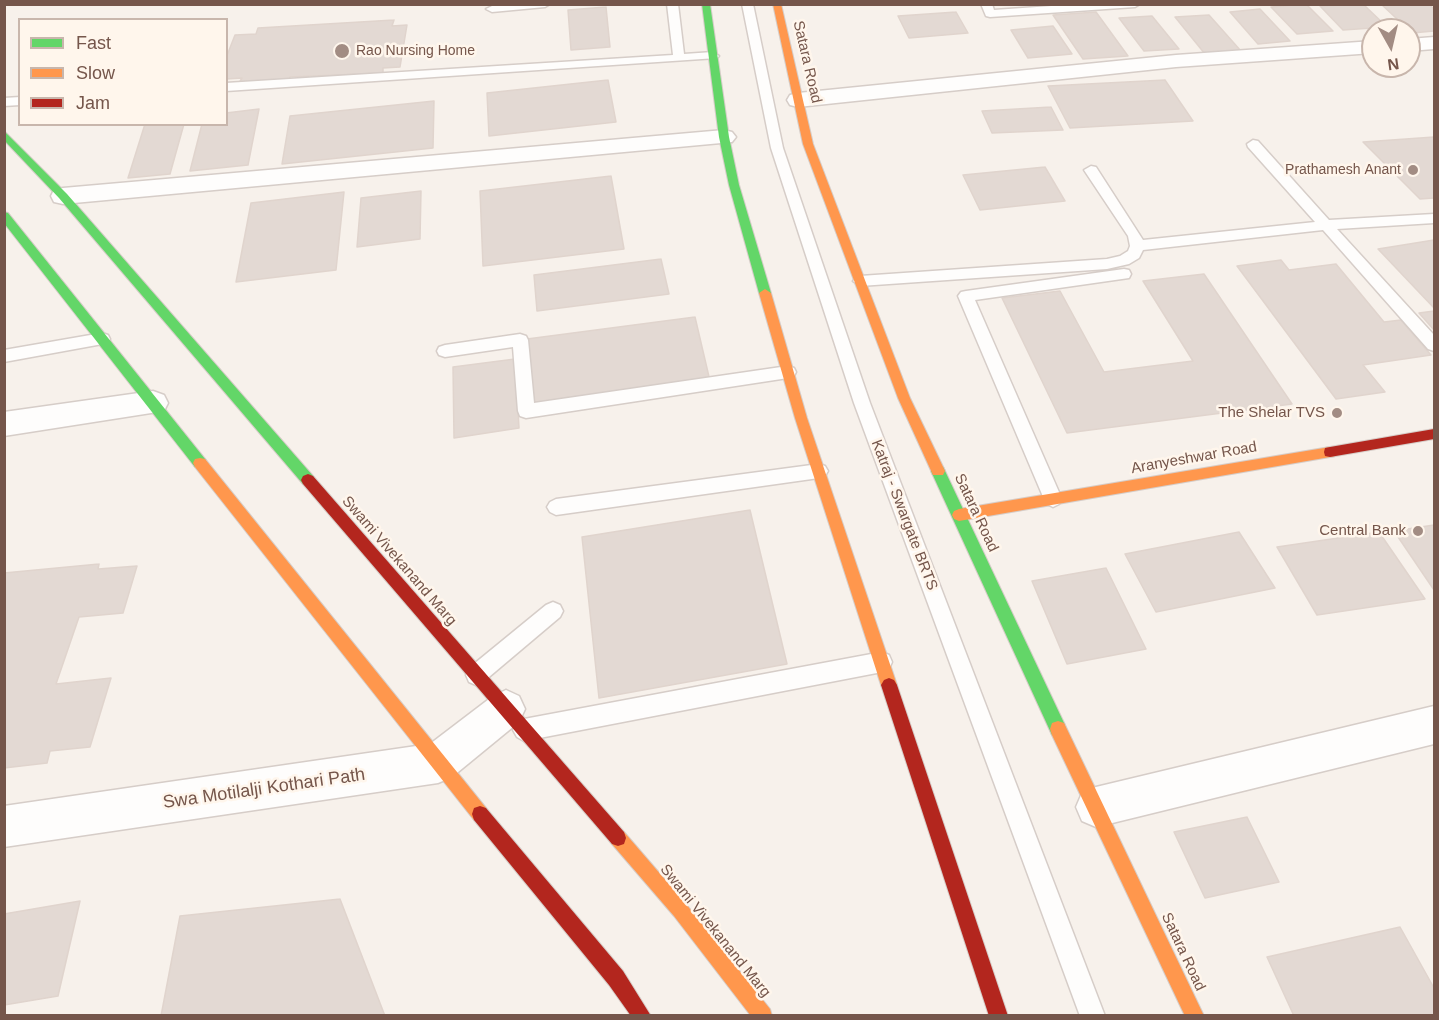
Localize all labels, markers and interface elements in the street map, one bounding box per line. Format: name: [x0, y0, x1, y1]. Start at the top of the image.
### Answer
legend: [18, 18, 228, 126]
north arrow: [1361, 18, 1421, 78]
street label: Satara Road: [789, 19, 825, 105]
text: Fast: [76, 33, 111, 53]
marker: Rao Nursing Home: [333, 42, 351, 60]
place label: Rao Nursing Home: [356, 43, 475, 59]
text: N: [1386, 55, 1400, 74]
text: Slow: [76, 63, 115, 83]
text: Jam: [76, 93, 110, 113]
place label: Prathamesh Anant: [1285, 162, 1401, 178]
marker: Prathamesh Anant: [1406, 163, 1420, 177]
place label: The Shelar TVS: [1218, 404, 1325, 422]
marker: The Shelar TVS: [1330, 406, 1344, 420]
street label: Katraj - Swargate BRTS: [867, 437, 941, 593]
street label: Aranyeshwar Road: [1130, 438, 1258, 478]
street label: Satara Road: [950, 471, 1002, 555]
street label: Swami Vivekanand Marg: [338, 493, 460, 629]
place label: Central Bank: [1319, 522, 1406, 540]
marker: Central Bank: [1411, 524, 1425, 538]
street label: Swa Motilalji Kothari Path: [161, 764, 367, 814]
street label: Swami Vivekanand Marg: [656, 861, 774, 1001]
street label: Satara Road: [1157, 910, 1209, 994]

